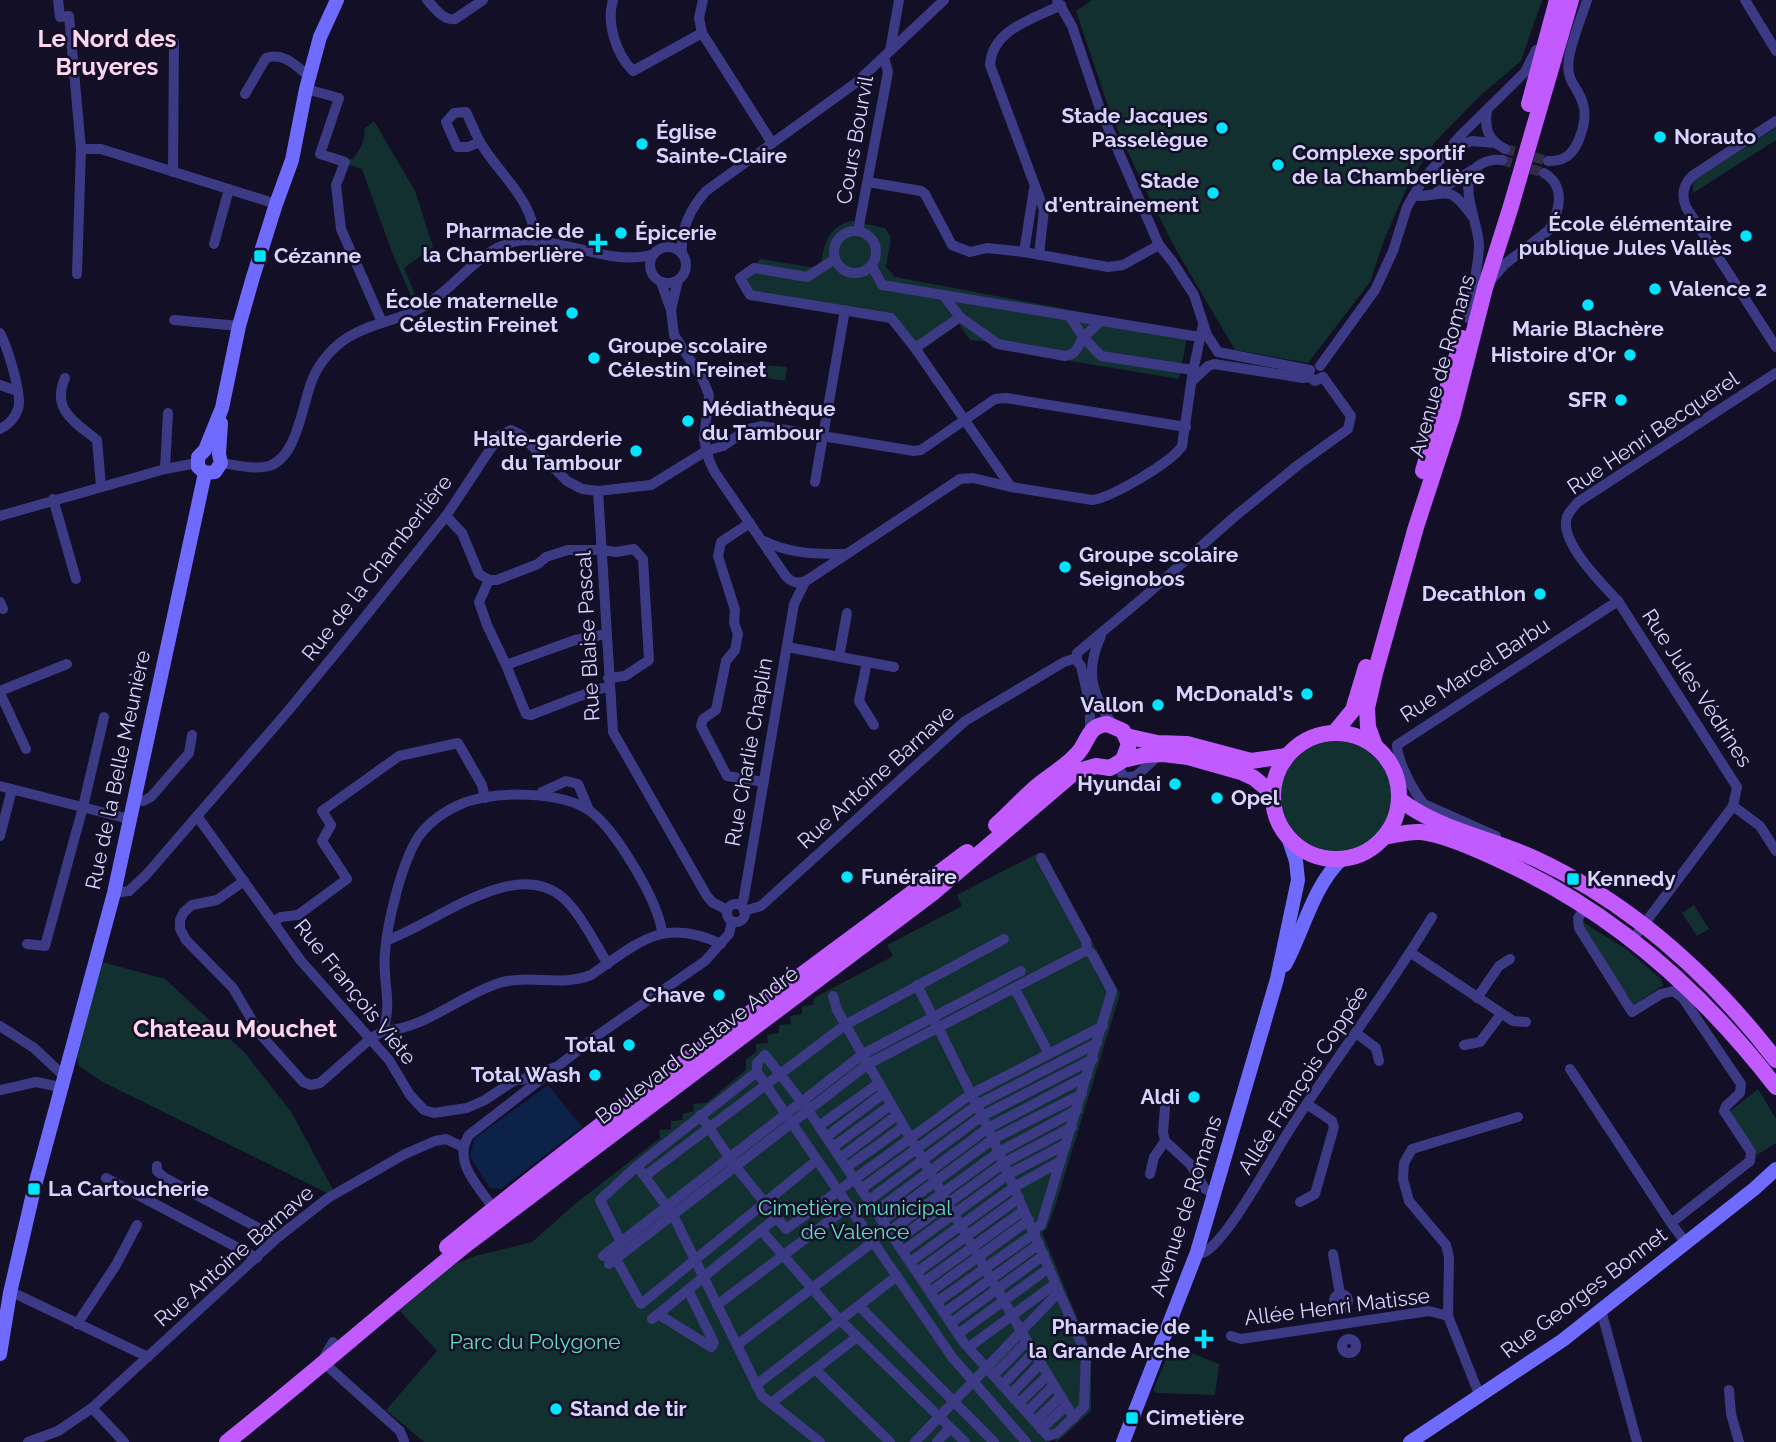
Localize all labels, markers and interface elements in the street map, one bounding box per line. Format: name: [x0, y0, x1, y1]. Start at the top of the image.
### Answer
district label: Le Nord des Bruyeres: [38, 24, 177, 81]
street label: Cours Bourvil: [831, 73, 878, 206]
place label: Stade Jacques Passelègue: [1062, 103, 1208, 152]
place label: Église Sainte-Claire: [656, 119, 788, 168]
marker: Stade Jacques Passelègue: [1214, 120, 1230, 136]
place label: Norauto: [1674, 124, 1757, 149]
marker: Norauto: [1652, 129, 1668, 145]
marker: Église Sainte-Claire: [634, 136, 650, 152]
place label: Complexe sportif de la Chamberlière: [1292, 140, 1485, 189]
marker: Complexe sportif de la Chamberlière: [1270, 157, 1286, 173]
place label: Stade d'entrainement: [1045, 168, 1199, 217]
marker: Stade d'entrainement: [1205, 185, 1221, 201]
place label: École élémentaire publique Jules Vallès: [1519, 211, 1732, 260]
place label: Pharmacie de la Chamberlière: [422, 218, 584, 267]
place label: Épicerie: [635, 220, 717, 245]
marker: Épicerie: [613, 225, 629, 241]
marker: École élémentaire publique Jules Vallès: [1738, 228, 1754, 244]
marker: Pharmacie de la Chamberlière: [590, 235, 606, 251]
place label: Cézanne: [274, 243, 362, 268]
marker: Cézanne: [252, 248, 268, 264]
street label: Avenue de Romans: [1403, 272, 1480, 460]
place label: Valence 2: [1669, 276, 1767, 301]
marker: Valence 2: [1647, 281, 1663, 297]
place label: École maternelle Célestin Freinet: [386, 288, 558, 337]
marker: Marie Blachère: [1580, 297, 1596, 313]
marker: École maternelle Célestin Freinet: [564, 305, 580, 321]
place label: Marie Blachère: [1512, 316, 1664, 341]
place label: Groupe scolaire Célestin Freinet: [608, 333, 768, 382]
place label: Histoire d'Or: [1491, 342, 1616, 367]
marker: Histoire d'Or: [1622, 347, 1638, 363]
marker: Groupe scolaire Célestin Freinet: [586, 350, 602, 366]
street label: Rue Henri Becquerel: [1562, 366, 1743, 499]
place label: SFR: [1568, 387, 1607, 412]
marker: SFR: [1613, 392, 1629, 408]
place label: Médiathèque du Tambour: [702, 396, 836, 445]
marker: Médiathèque du Tambour: [680, 413, 696, 429]
place label: Halte-garderie du Tambour: [473, 426, 622, 475]
marker: Halte-garderie du Tambour: [628, 443, 644, 459]
street label: Rue de la Chamberlière: [296, 470, 457, 666]
place label: Groupe scolaire Seignobos: [1079, 542, 1239, 591]
street label: Rue Blaise Pascal: [571, 550, 604, 722]
marker: Groupe scolaire Seignobos: [1057, 559, 1073, 575]
place label: Decathlon: [1422, 581, 1526, 606]
marker: Decathlon: [1532, 586, 1548, 602]
street label: Rue Jules Védrines: [1637, 604, 1758, 771]
street label: Rue Marcel Barbu: [1395, 612, 1554, 727]
street label: Rue de la Belle Meunière: [80, 648, 155, 892]
street label: Rue Charlie Chaplin: [720, 656, 777, 848]
place label: McDonald's: [1175, 681, 1293, 706]
marker: McDonald's: [1299, 686, 1315, 702]
place label: Vallon: [1080, 692, 1144, 717]
marker: Vallon: [1150, 697, 1166, 713]
street label: Rue Antoine Barnave: [792, 700, 959, 854]
place label: Hyundai: [1077, 771, 1161, 796]
marker: Hyundai: [1167, 776, 1183, 792]
place label: Opel: [1231, 785, 1280, 810]
marker: Opel: [1209, 790, 1225, 806]
place label: Funéraire: [861, 864, 957, 889]
place label: Kennedy: [1587, 866, 1676, 891]
marker: Funéraire: [839, 869, 855, 885]
marker: Kennedy: [1565, 871, 1581, 887]
street label: Rue François Viète: [289, 914, 422, 1069]
street label: Boulevard Gustave André: [591, 960, 803, 1129]
street label: Allée François Coppée: [1232, 981, 1373, 1179]
place label: Chave: [643, 982, 705, 1007]
marker: Chave: [711, 987, 727, 1003]
district label: Chateau Mouchet: [133, 1014, 337, 1043]
place label: Total: [565, 1032, 615, 1057]
marker: Total: [621, 1037, 637, 1053]
place label: Total Wash: [471, 1062, 581, 1087]
marker: Total Wash: [587, 1067, 603, 1083]
place label: Aldi: [1140, 1084, 1180, 1109]
marker: Aldi: [1186, 1089, 1202, 1105]
street label: Avenue de Romans: [1144, 1112, 1227, 1299]
place label: La Cartoucherie: [48, 1176, 209, 1201]
street label: Rue Antoine Barnave: [149, 1180, 318, 1331]
marker: La Cartoucherie: [26, 1181, 42, 1197]
park label: Cimetière municipal de Valence: [758, 1195, 952, 1244]
street label: Rue Georges Bonnet: [1496, 1222, 1672, 1363]
street label: Allée Henri Matisse: [1243, 1283, 1431, 1330]
place label: Pharmacie de la Grande Arche: [1028, 1314, 1190, 1363]
park label: Parc du Polygone: [450, 1329, 620, 1354]
marker: Pharmacie de la Grande Arche: [1196, 1331, 1212, 1347]
place label: Stand de tir: [570, 1396, 687, 1421]
marker: Stand de tir: [548, 1401, 564, 1417]
place label: Cimetière: [1146, 1405, 1245, 1430]
marker: Cimetière: [1124, 1410, 1140, 1426]

